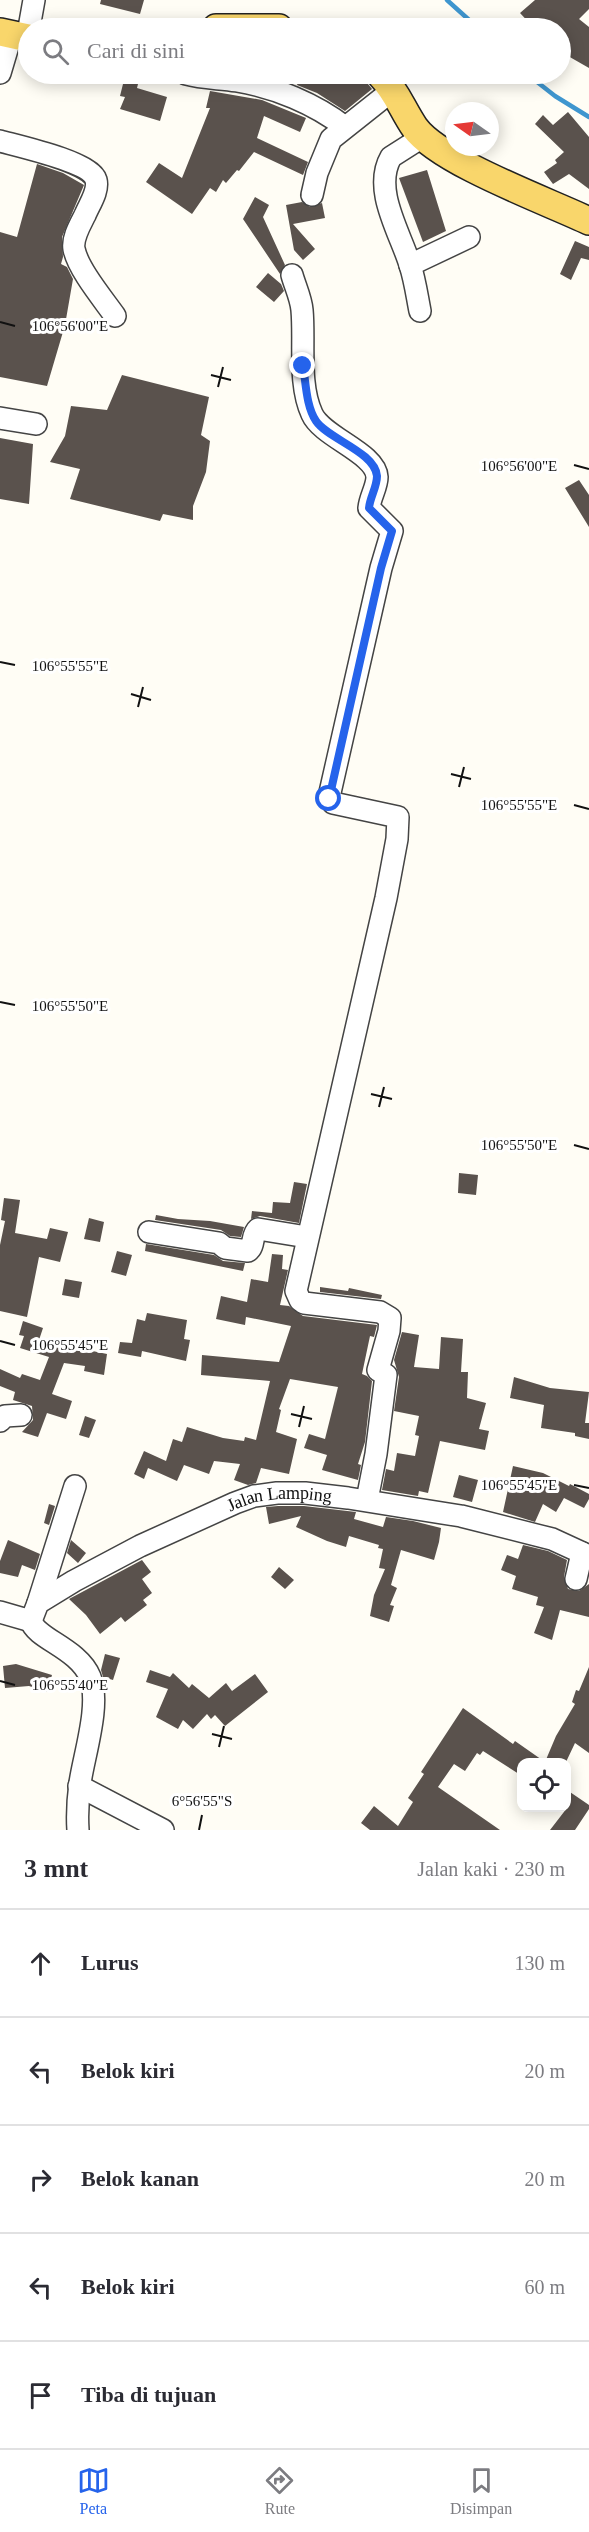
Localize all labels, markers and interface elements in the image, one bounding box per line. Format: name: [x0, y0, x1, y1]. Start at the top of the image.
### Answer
search box: [18, 18, 571, 84]
icon: search: [39, 35, 72, 68]
text: Cari di sini: [87, 38, 185, 63]
north arrow: [445, 102, 499, 156]
text: 106°56'00"E: [32, 318, 108, 334]
route end: [289, 352, 315, 378]
text: 106°56'00"E: [481, 458, 557, 474]
text: 106°55'55"E: [32, 658, 108, 674]
route start: [315, 785, 341, 811]
text: 106°55'55"E: [481, 797, 557, 813]
text: 106°55'50"E: [32, 998, 108, 1014]
text: 106°55'50"E: [481, 1137, 557, 1153]
text: 106°55'45"E: [32, 1337, 108, 1353]
text: 106°55'45"E: [481, 1477, 557, 1493]
street label: Jalan Lamping: [224, 1483, 333, 1515]
text: 106°55'40"E: [32, 1677, 108, 1693]
map controls: [517, 1758, 571, 1812]
button: locate: [517, 1758, 571, 1812]
text: 6°56'55"S: [172, 1793, 232, 1809]
text: 3 mnt: [24, 1854, 88, 1883]
text: Jalan kaki · 230 m: [417, 1858, 565, 1880]
icon: ahead: [24, 1947, 57, 1980]
text: Lurus: [81, 1950, 138, 1975]
text: 130 m: [514, 1952, 565, 1974]
icon: left: [24, 2055, 57, 2088]
text: Belok kiri: [81, 2058, 175, 2083]
text: 20 m: [524, 2060, 565, 2082]
icon: right: [24, 2163, 57, 2196]
text: Belok kanan: [81, 2166, 199, 2191]
text: 20 m: [524, 2168, 565, 2190]
icon: left: [24, 2271, 57, 2304]
text: Belok kiri: [81, 2274, 175, 2299]
text: 60 m: [524, 2276, 565, 2298]
icon: arrive: [24, 2379, 57, 2412]
text: Tiba di tujuan: [81, 2382, 216, 2407]
tab: Peta: [77, 2464, 110, 2518]
tab: Rute: [263, 2464, 296, 2518]
tab: Disimpan: [450, 2464, 512, 2518]

